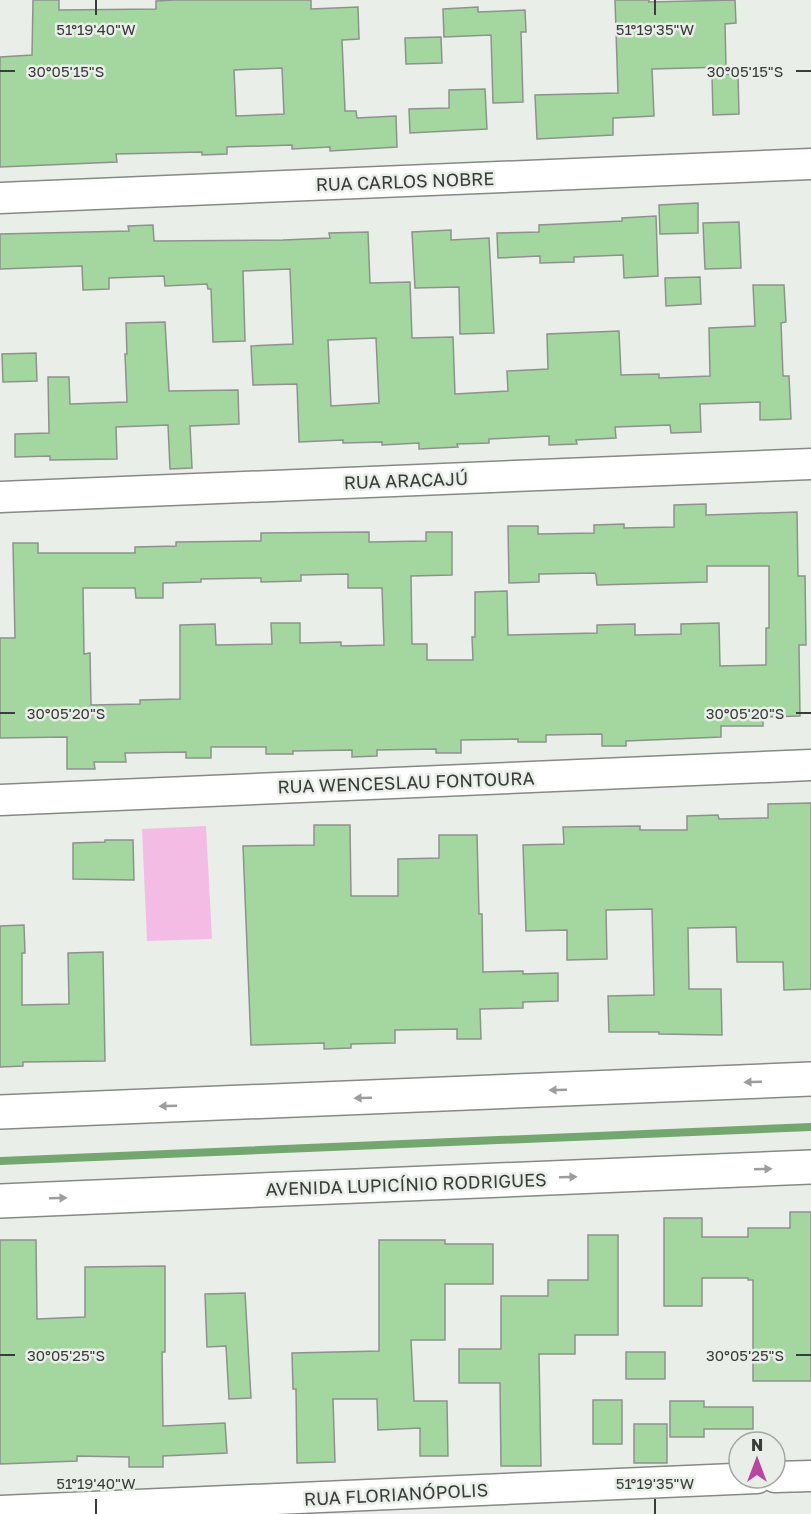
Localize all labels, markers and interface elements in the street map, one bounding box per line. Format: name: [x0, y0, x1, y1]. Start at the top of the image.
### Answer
text: 51°19'40"W: [56, 20, 136, 38]
text: 51°19'35"W: [616, 20, 694, 38]
text: 30°05'15"S: [28, 62, 104, 80]
text: 30°05'15"S: [707, 62, 783, 80]
street label: RUA CARLOS NOBRE: [315, 167, 495, 195]
street label: RUA ARACAJÚ: [343, 467, 469, 493]
text: 30°05'20"S: [27, 704, 105, 722]
text: 30°05'20"S: [706, 704, 784, 722]
street label: RUA WENCESLAU FONTOURA: [277, 767, 535, 797]
one-way arrow: [743, 1077, 762, 1086]
one-way arrow: [548, 1085, 567, 1094]
one-way arrow: [353, 1093, 372, 1102]
one-way arrow: [159, 1101, 178, 1110]
one-way arrow: [753, 1164, 772, 1174]
street label: AVENIDA LUPICÍNIO RODRIGUES: [265, 1168, 547, 1200]
one-way arrow: [559, 1173, 578, 1182]
one-way arrow: [49, 1194, 68, 1203]
text: 30°05'25"S: [27, 1346, 105, 1364]
text: 30°05'25"S: [706, 1346, 784, 1364]
north arrow: [727, 1430, 787, 1490]
text: N: [751, 1435, 763, 1455]
text: 51°19'40"W: [56, 1474, 136, 1492]
text: 51°19'35"W: [616, 1474, 694, 1492]
street label: RUA FLORIANÓPOLIS: [303, 1478, 489, 1510]

